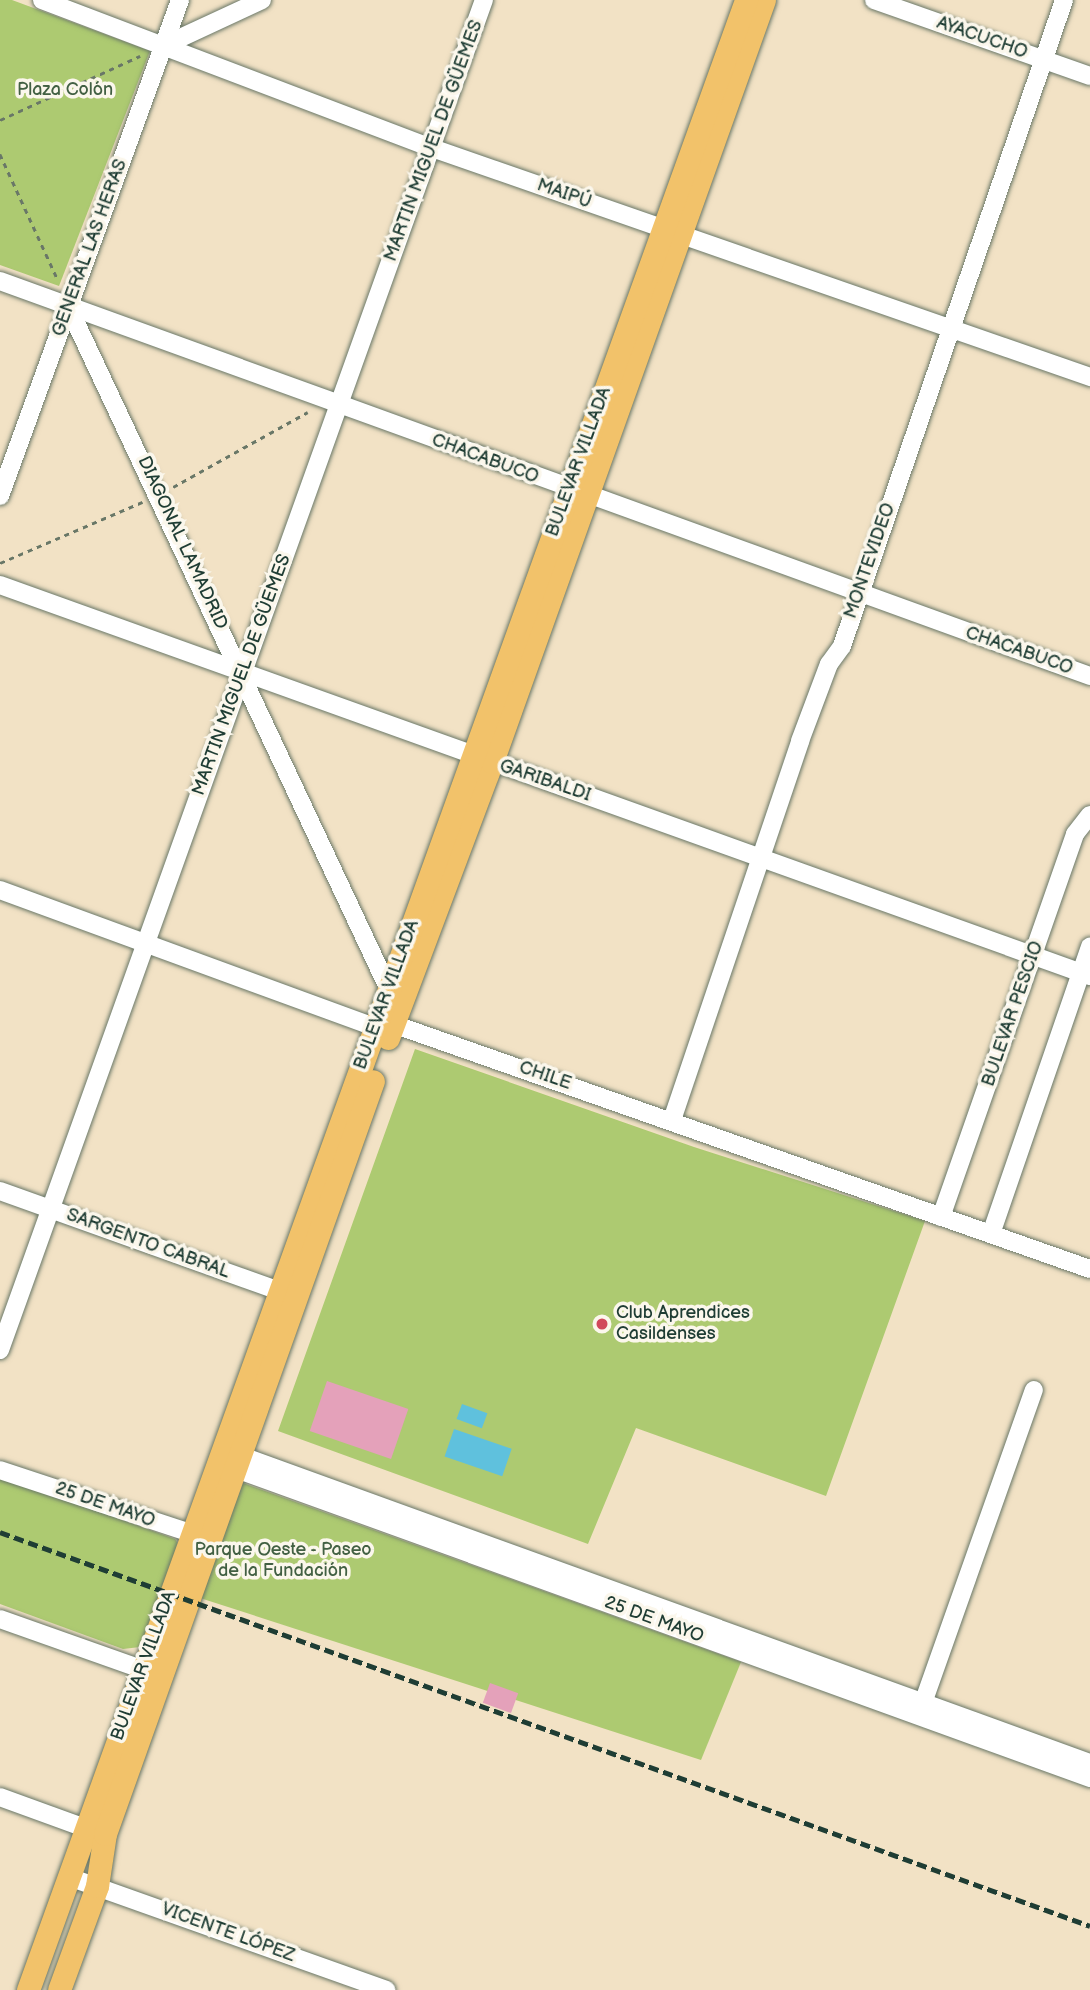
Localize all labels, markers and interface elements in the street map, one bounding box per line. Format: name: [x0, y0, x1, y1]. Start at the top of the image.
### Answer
street label: AYACUCHO: [934, 12, 1030, 64]
street label: MARTIN MIGUEL DE GÜEMES: [380, 17, 488, 265]
park label: Plaza Colón: [17, 79, 113, 101]
street label: GENERAL LAS HERAS: [48, 157, 132, 339]
street label: MAIPÚ: [534, 175, 594, 213]
street label: BULEVAR VILLADA: [542, 384, 616, 540]
street label: CHACABUCO: [429, 430, 541, 488]
street label: DIAGONAL LAMADRID: [132, 453, 232, 633]
street label: MONTEVIDEO: [840, 500, 900, 622]
street label: MARTIN MIGUEL DE GÜEMES: [188, 551, 296, 799]
street label: CHACABUCO: [962, 623, 1076, 679]
street label: GARIBALDI: [497, 755, 593, 807]
street label: BULEVAR VILLADA: [350, 917, 424, 1073]
street label: BULEVAR PESCIO: [978, 939, 1048, 1089]
street label: CHILE: [516, 1057, 574, 1095]
street label: SARGENTO CABRAL: [63, 1204, 233, 1284]
place label: Club Aprendices Casildenses: [616, 1303, 750, 1346]
marker: Club Aprendices Casildenses: [594, 1316, 610, 1332]
street label: 25 DE MAYO: [52, 1478, 158, 1532]
park label: Parque Oeste - Paseo de la Fundación: [194, 1540, 372, 1582]
street label: BULEVAR VILLADA: [107, 1588, 181, 1744]
street label: 25 DE MAYO: [602, 1592, 706, 1648]
street label: VICENTE LÓPEZ: [158, 1899, 298, 1967]

